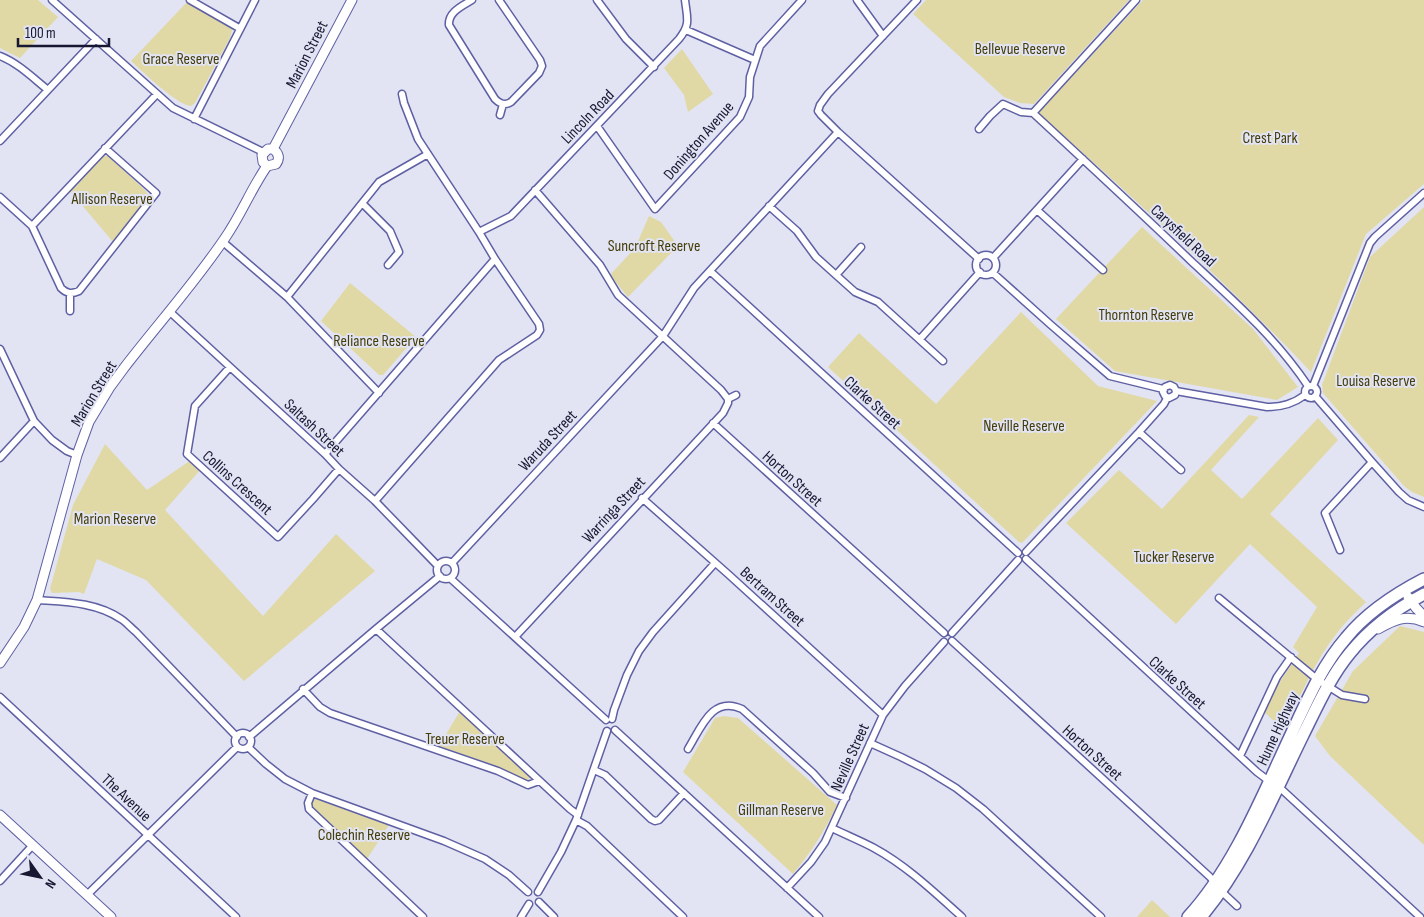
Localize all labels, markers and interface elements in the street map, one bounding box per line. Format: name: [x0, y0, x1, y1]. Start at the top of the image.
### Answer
scale bar: [18, 15, 109, 47]
street label: Marion Street: [282, 18, 332, 92]
text: 100 m: [25, 24, 56, 43]
park label: Bellevue Reserve: [975, 40, 1065, 59]
park label: Grace Reserve: [143, 50, 219, 69]
street label: Lincoln Road: [558, 86, 618, 148]
street label: Donington Avenue: [660, 98, 738, 184]
park label: Crest Park: [1242, 129, 1298, 148]
park label: Allison Reserve: [70, 190, 153, 209]
street label: Carysfield Road: [1146, 201, 1220, 271]
park label: Suncroft Reserve: [608, 237, 700, 256]
park label: Thornton Reserve: [1098, 306, 1194, 325]
park label: Reliance Reserve: [333, 332, 425, 351]
street label: Marion Street: [67, 357, 121, 430]
park label: Louisa Reserve: [1336, 372, 1416, 391]
street label: Clarke Street: [840, 373, 904, 434]
street label: Saltash Street: [280, 395, 348, 461]
street label: Waruda Street: [515, 406, 581, 475]
park label: Neville Reserve: [983, 417, 1065, 436]
street label: Collins Crescent: [198, 447, 276, 520]
street label: Horton Street: [758, 447, 826, 511]
street label: Warringa Street: [579, 473, 650, 547]
park label: Marion Reserve: [74, 510, 156, 529]
park label: Tucker Reserve: [1134, 548, 1214, 567]
street label: Bertram Street: [736, 563, 808, 631]
street label: Clarke Street: [1145, 653, 1209, 714]
street label: Hume Highway: [1253, 689, 1304, 769]
street label: Neville Street: [827, 721, 874, 795]
street label: Horton Street: [1058, 721, 1126, 785]
park label: Treuer Reserve: [425, 730, 505, 749]
street label: The Avenue: [97, 770, 155, 826]
park label: Gillman Reserve: [738, 801, 824, 820]
park label: Colechin Reserve: [318, 826, 410, 845]
north arrow: [15, 852, 65, 902]
text: N: [41, 876, 60, 892]

